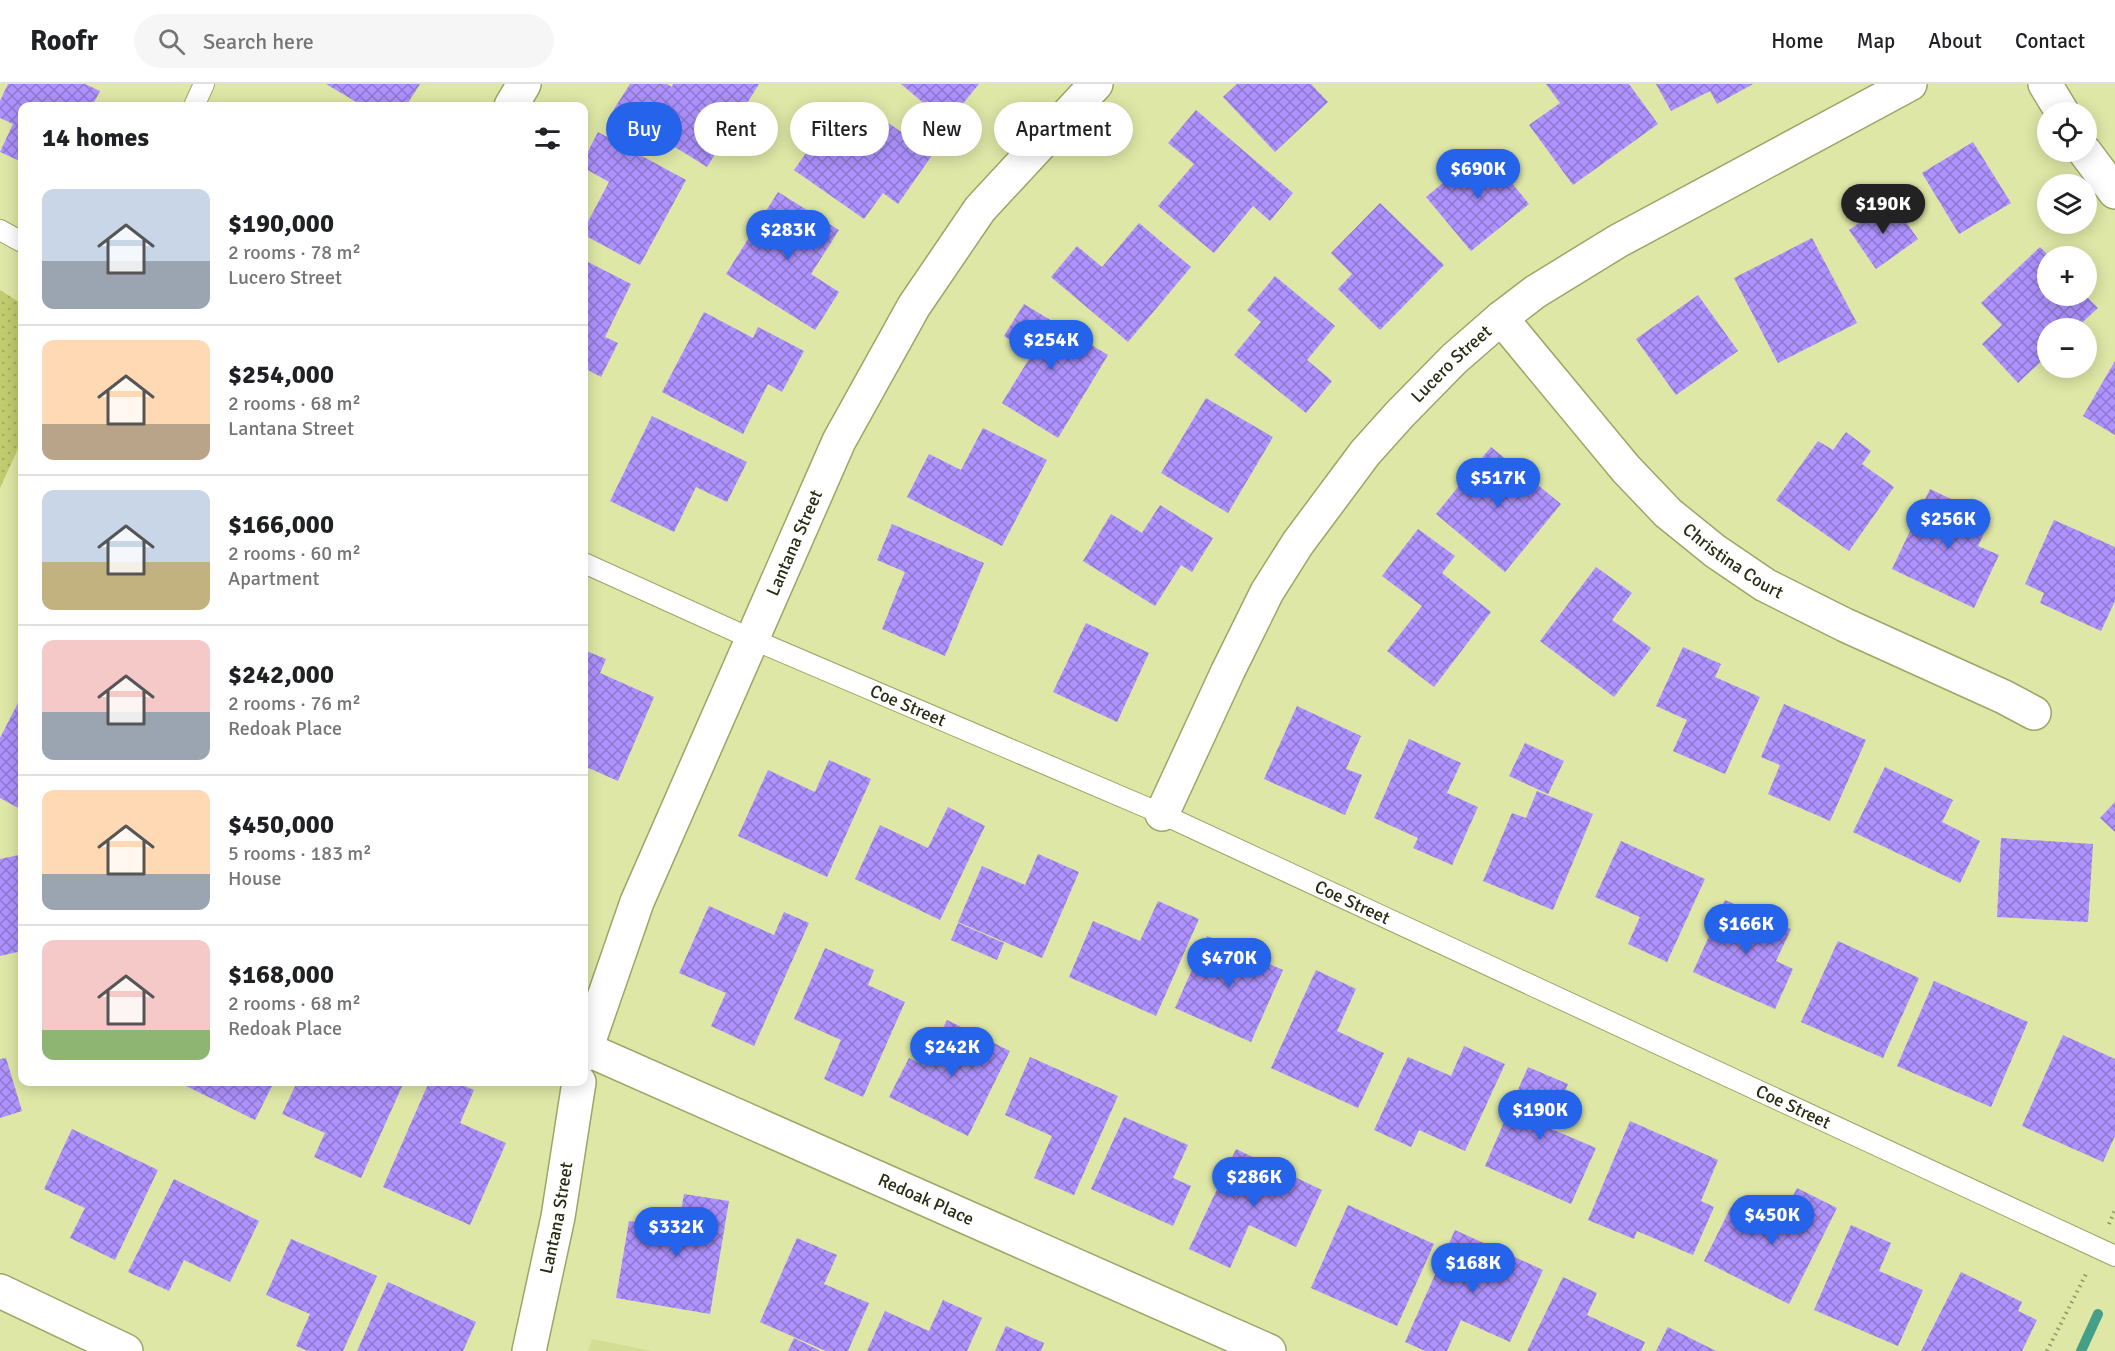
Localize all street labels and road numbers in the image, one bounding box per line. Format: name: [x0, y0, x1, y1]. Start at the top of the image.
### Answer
street label: Lucero Street: [1406, 320, 1496, 407]
street label: Lantana Street: [761, 486, 827, 599]
street label: Christina Court: [1678, 518, 1787, 603]
street label: Coe Street: [867, 680, 949, 731]
street label: Coe Street: [1311, 875, 1393, 929]
street label: Coe Street: [1752, 1080, 1834, 1134]
street label: Lantana Street: [535, 1160, 577, 1276]
street label: Redoak Place: [875, 1168, 977, 1230]

